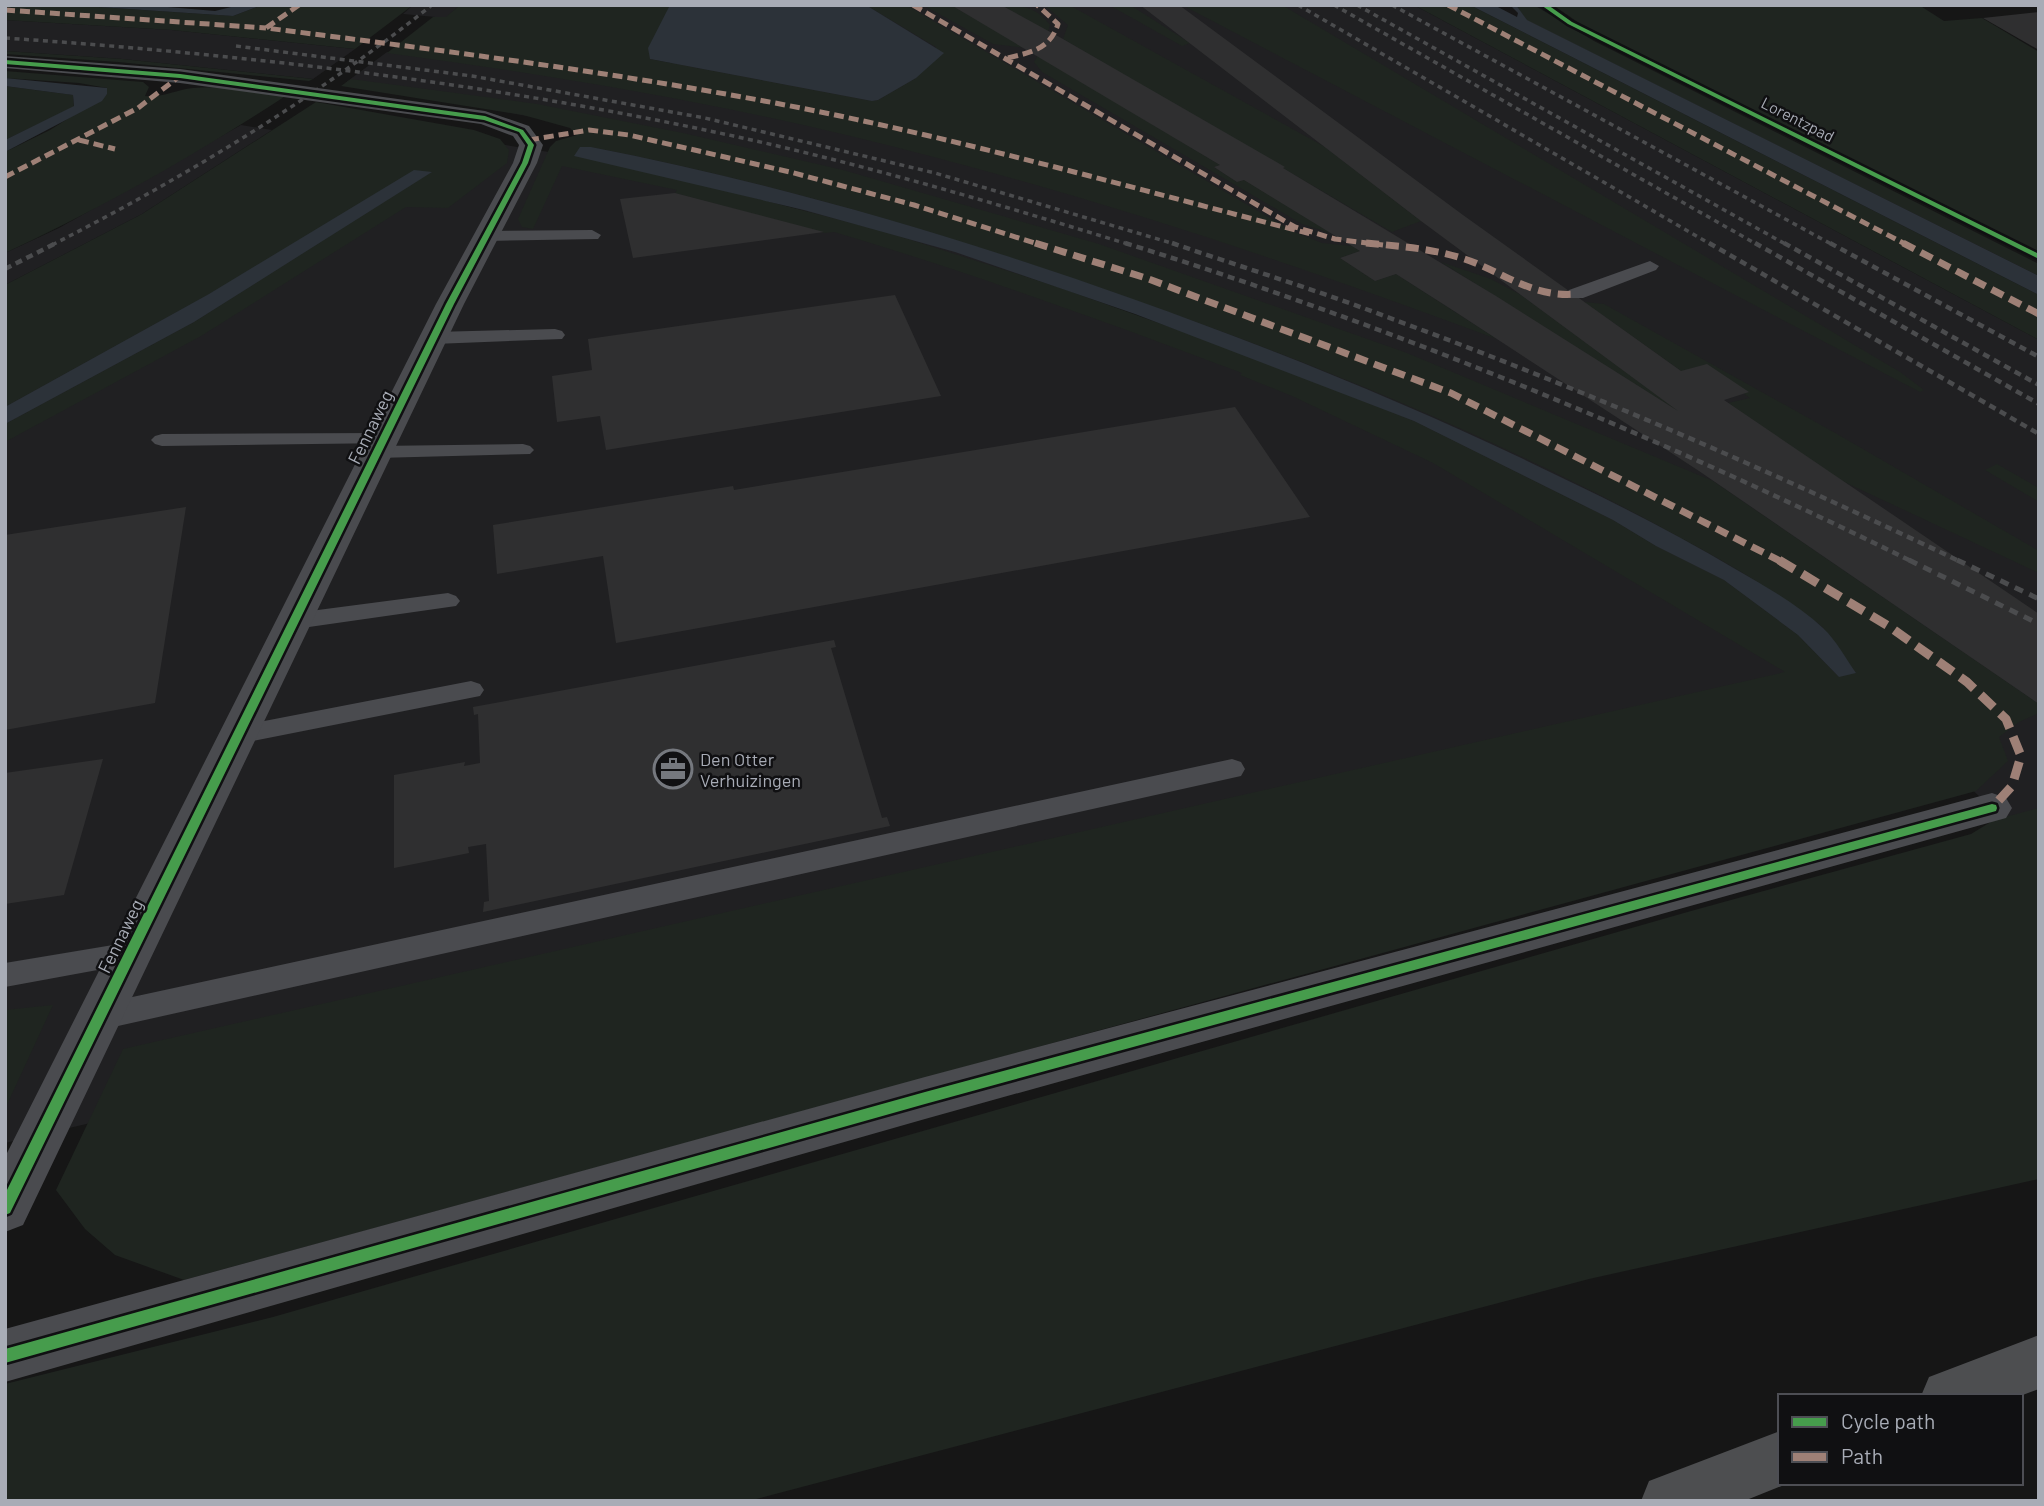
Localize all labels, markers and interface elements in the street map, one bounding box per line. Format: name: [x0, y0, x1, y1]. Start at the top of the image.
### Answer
street label: Lorentzpad: [1758, 93, 1838, 145]
street label: Fennaweg: [343, 386, 397, 468]
office icon: Den Otter Verhuizingen: [652, 748, 694, 790]
place label: Den Otter Verhuizingen: [700, 748, 801, 791]
street label: Fennaweg: [93, 895, 147, 977]
legend: [1778, 1394, 2023, 1485]
text: Cycle path: [1841, 1408, 1935, 1433]
text: Path: [1841, 1443, 1883, 1468]

